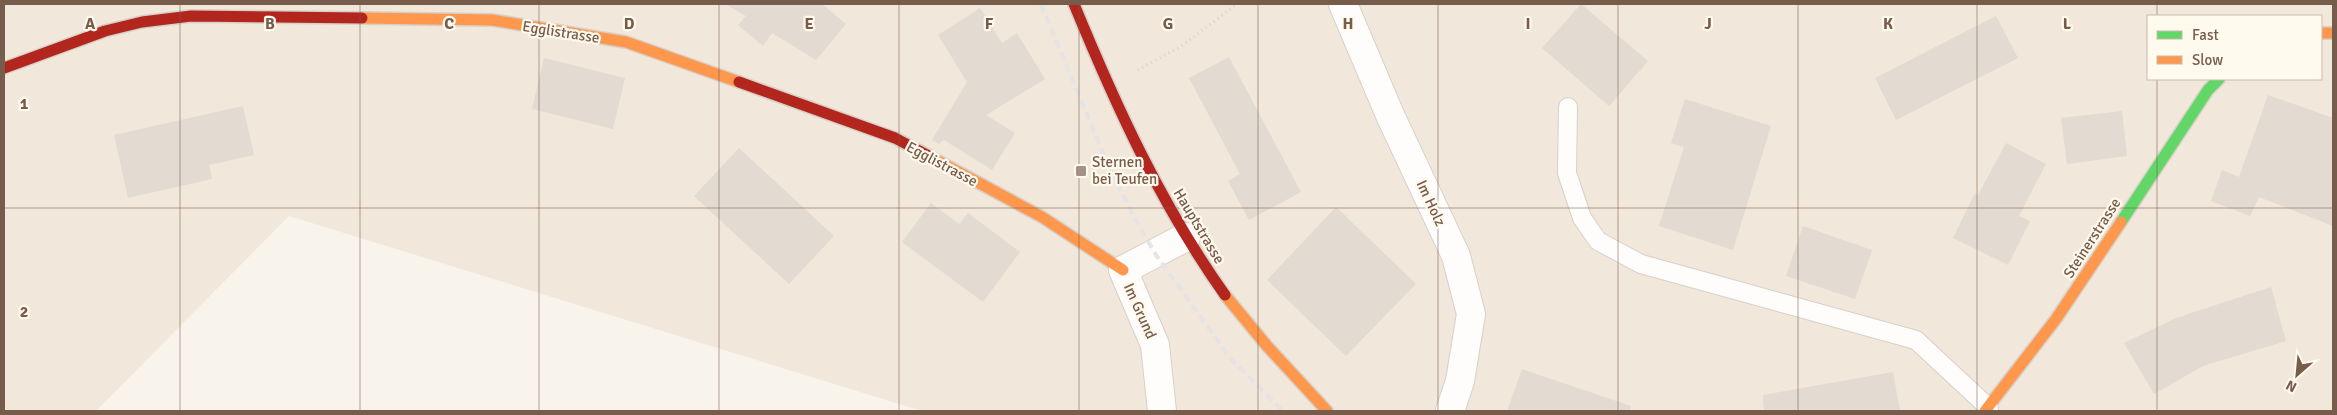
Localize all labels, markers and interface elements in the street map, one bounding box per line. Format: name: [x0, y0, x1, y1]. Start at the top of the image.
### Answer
text: A: [85, 14, 96, 34]
text: B: [265, 14, 275, 34]
text: C: [444, 14, 454, 34]
text: D: [624, 14, 635, 34]
text: E: [804, 14, 814, 34]
text: F: [985, 14, 994, 34]
text: G: [1163, 14, 1173, 34]
text: H: [1343, 14, 1353, 34]
text: I: [1525, 14, 1531, 34]
text: J: [1704, 14, 1712, 34]
text: K: [1883, 14, 1893, 34]
text: L: [2063, 14, 2072, 34]
legend: [2147, 15, 2322, 80]
street label: Egglistrasse: [521, 17, 601, 47]
text: Fast: [2192, 26, 2219, 44]
text: Slow: [2192, 51, 2223, 69]
text: 1: [20, 94, 29, 114]
street label: Egglistrasse: [903, 138, 981, 190]
place label: Sternen bei Teufen: [1092, 153, 1157, 188]
marker: Sternen bei Teufen: [1074, 164, 1088, 178]
street label: Im Holz: [1412, 177, 1450, 229]
street label: Hauptstrasse: [1170, 185, 1228, 267]
street label: Steinerstrasse: [2059, 195, 2125, 281]
street label: Im Grund: [1120, 280, 1160, 342]
text: 2: [20, 302, 28, 322]
north arrow: [2272, 350, 2322, 400]
text: N: [2283, 376, 2300, 396]

